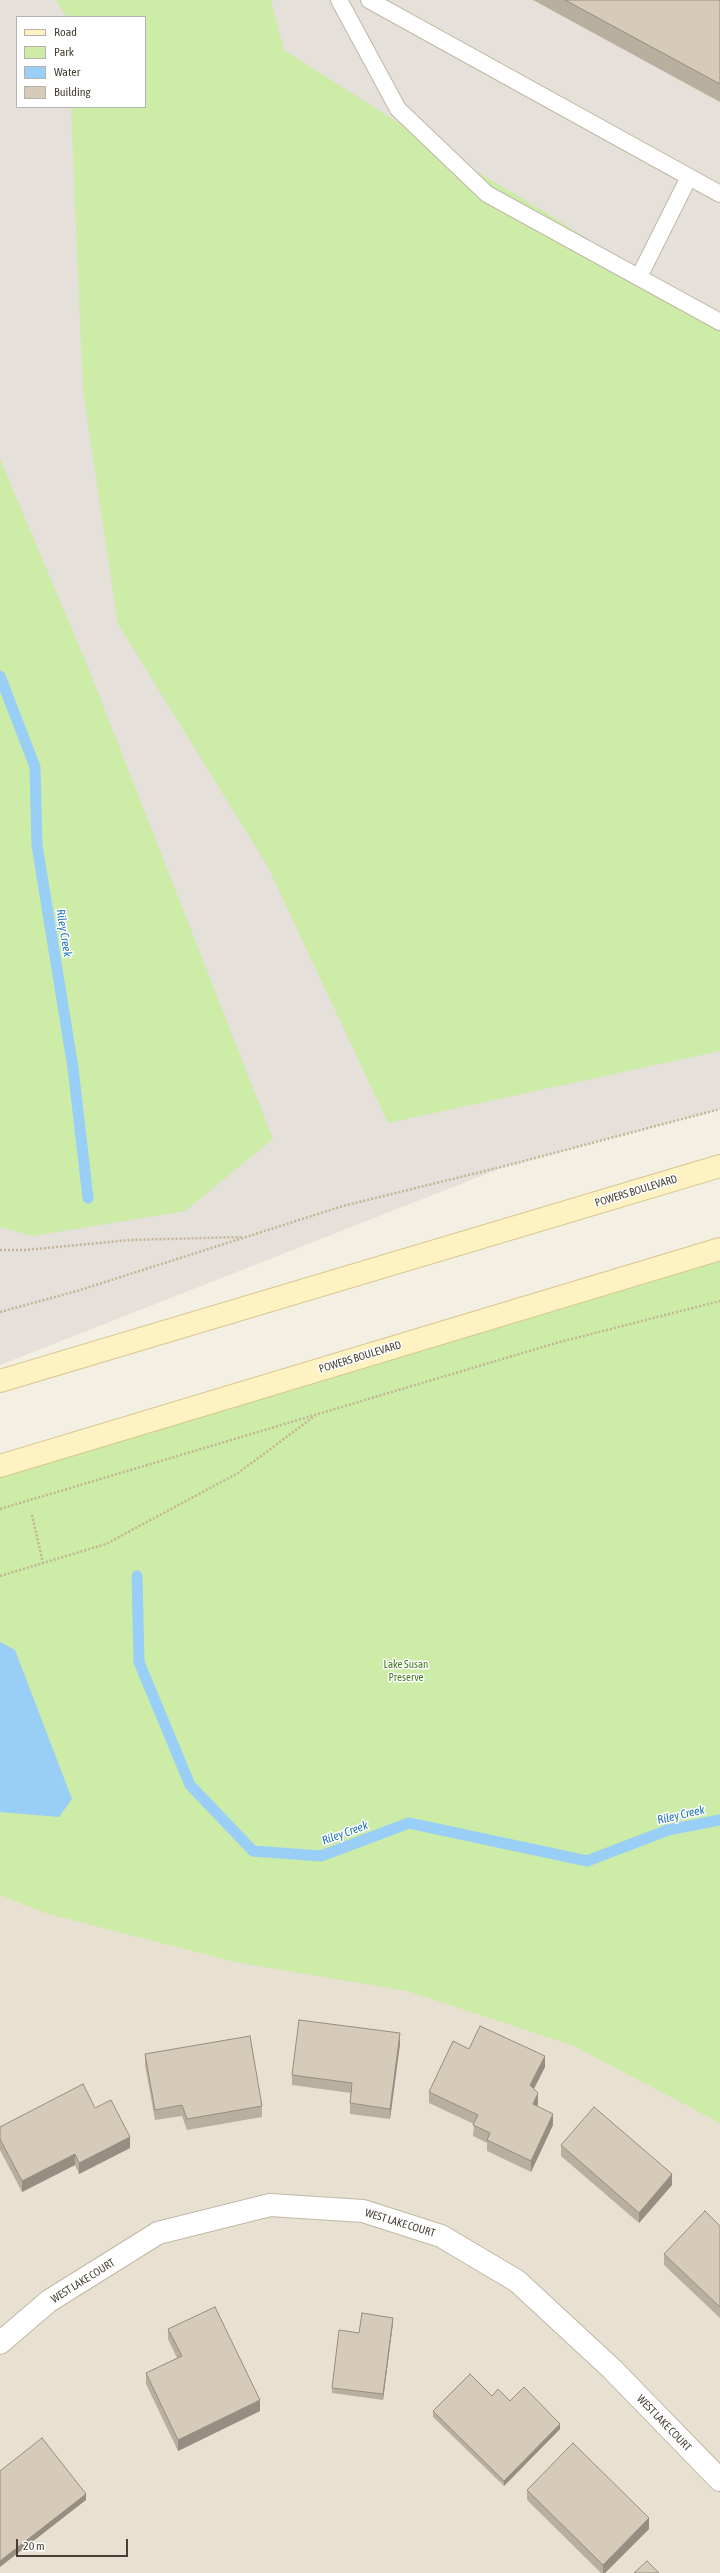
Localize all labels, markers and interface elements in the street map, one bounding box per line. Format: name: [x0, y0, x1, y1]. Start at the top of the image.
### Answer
legend: [16, 16, 146, 108]
text: Road: [54, 25, 77, 39]
text: Park: [54, 45, 74, 59]
text: Water: [54, 65, 80, 79]
text: Building: [54, 85, 91, 99]
water label: Riley Creek: [53, 908, 75, 958]
street label: POWERS BOULEVARD: [593, 1172, 679, 1210]
street label: POWERS BOULEVARD: [317, 1338, 403, 1376]
park label: Lake Susan Preserve: [384, 1658, 428, 1684]
water label: Riley Creek: [656, 1803, 706, 1827]
water label: Riley Creek: [320, 1818, 370, 1848]
street label: WEST LAKE COURT: [363, 2206, 437, 2240]
street label: WEST LAKE COURT: [49, 2256, 117, 2306]
street label: WEST LAKE COURT: [634, 2392, 694, 2454]
scale bar: [18, 2531, 130, 2557]
text: 20 m: [23, 2539, 45, 2553]

